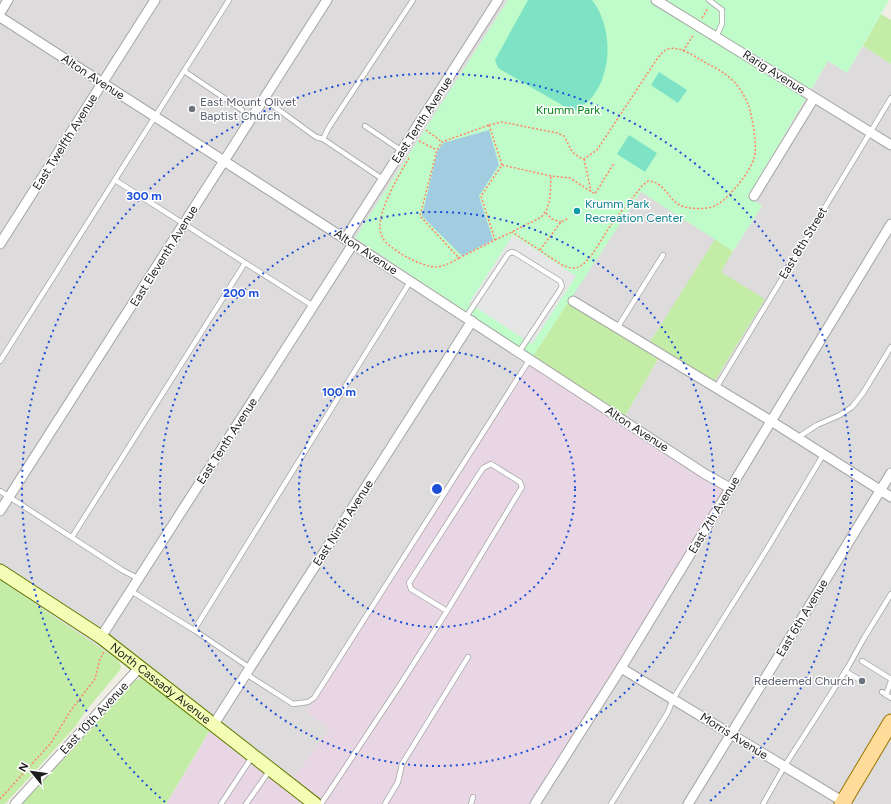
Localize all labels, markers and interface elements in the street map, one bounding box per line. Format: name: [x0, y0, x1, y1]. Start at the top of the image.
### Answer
street label: Rarig Avenue: [740, 47, 808, 97]
street label: Alton Avenue: [59, 51, 128, 103]
street label: East Tenth Avenue: [389, 74, 455, 166]
street label: East Twelfth Avenue: [30, 91, 100, 193]
place label: East Mount Olivet Baptist Church: [200, 95, 297, 123]
park label: Krumm Park: [536, 103, 600, 117]
marker: East Mount Olivet Baptist Church: [187, 104, 197, 114]
text: 300 m: [126, 189, 162, 203]
place label: Krumm Park Recreation Center: [585, 197, 683, 225]
street label: East Eleventh Avenue: [127, 202, 201, 309]
street label: East 8th Street: [776, 204, 830, 282]
marker: Krumm Park Recreation Center: [572, 206, 582, 216]
street label: Alton Avenue: [332, 226, 401, 278]
text: 200 m: [223, 286, 259, 300]
text: 100 m: [322, 385, 356, 399]
street label: East Tenth Avenue: [194, 395, 260, 487]
street label: Alton Avenue: [603, 403, 672, 455]
street label: East 7th Avenue: [685, 473, 743, 556]
street label: East Ninth Avenue: [310, 477, 376, 569]
centre of rings: [430, 482, 444, 496]
street label: East 6th Avenue: [773, 576, 831, 659]
street label: North Cassady Avenue: [107, 640, 214, 727]
place label: Redeemed Church: [754, 674, 854, 688]
marker: Redeemed Church: [857, 676, 867, 686]
street label: East 10th Avenue: [57, 679, 131, 757]
street label: Morris Avenue: [698, 710, 771, 763]
north arrow: [12, 752, 52, 792]
text: N: [16, 761, 31, 774]

